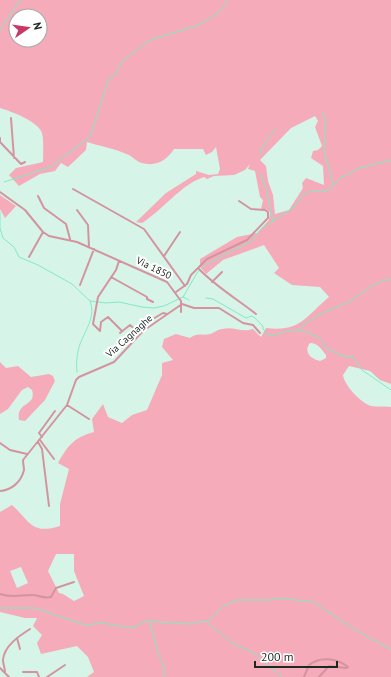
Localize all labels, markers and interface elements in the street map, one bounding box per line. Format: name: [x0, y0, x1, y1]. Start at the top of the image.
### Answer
north arrow: [8, 8, 48, 48]
text: N: [30, 21, 45, 31]
street label: Via 1850: [133, 253, 174, 282]
street label: Via Cagnaghe: [102, 312, 155, 361]
scale bar: [255, 643, 337, 669]
text: 200 m: [261, 649, 294, 664]

